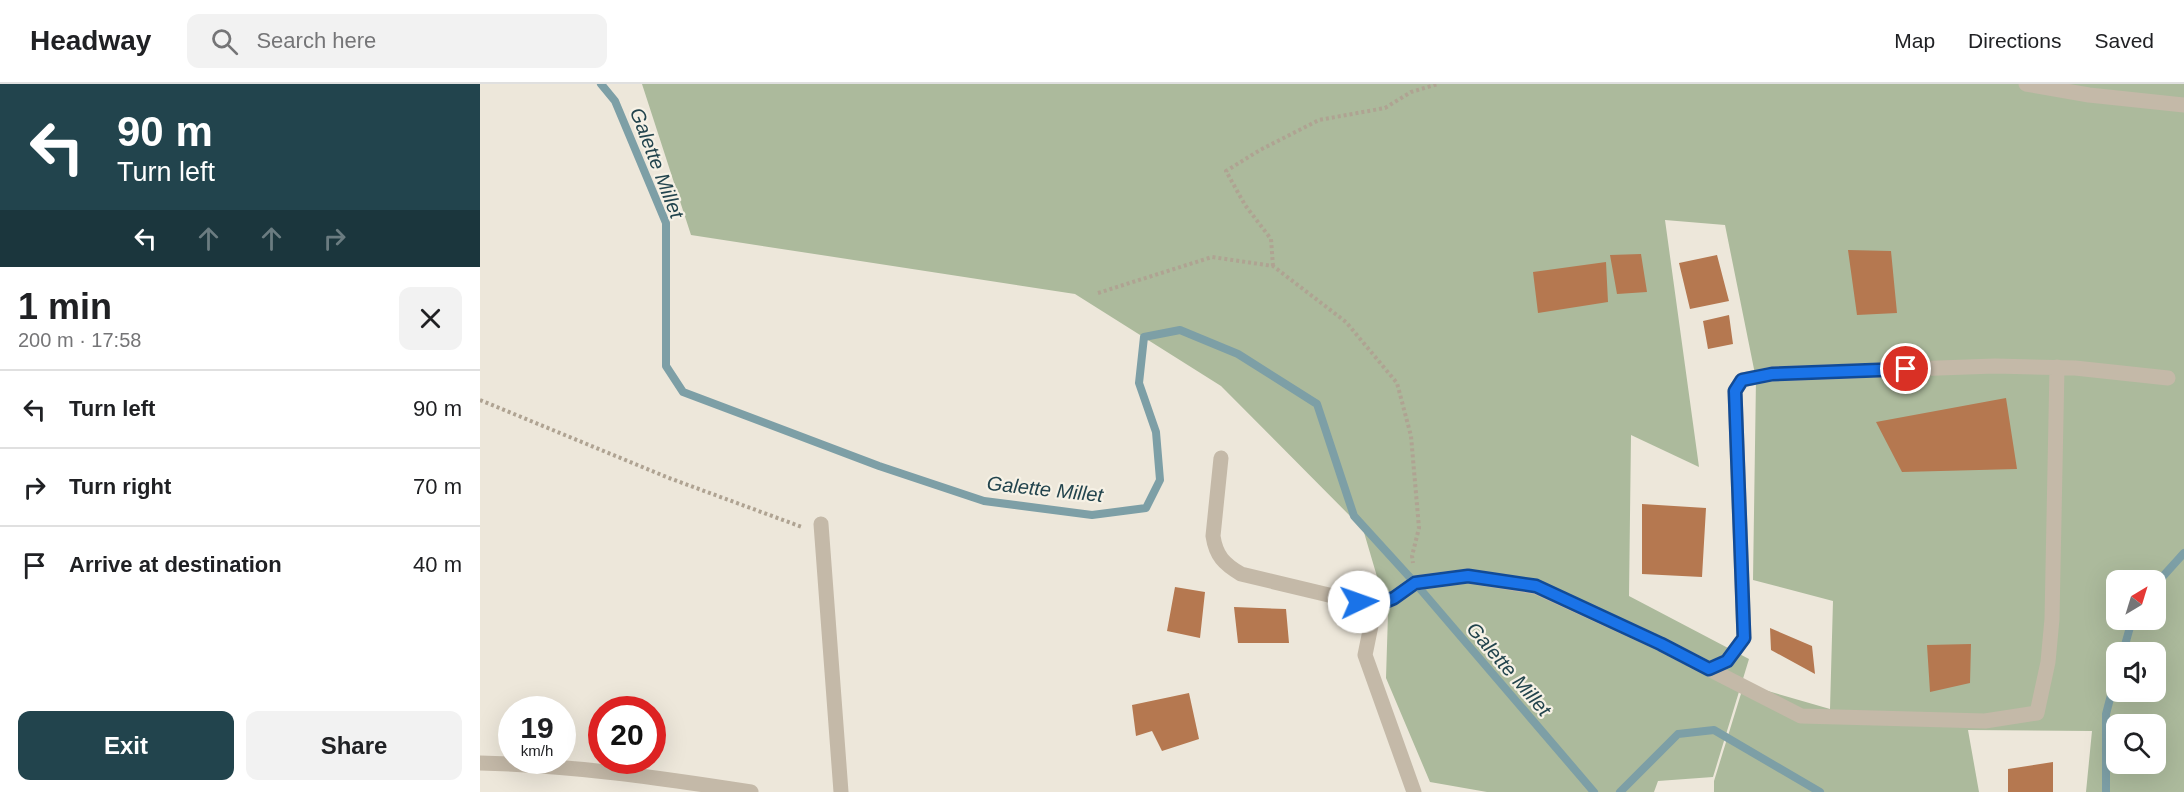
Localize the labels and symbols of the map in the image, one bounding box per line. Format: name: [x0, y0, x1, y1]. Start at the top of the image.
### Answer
water label: Galette Millet: [626, 105, 689, 223]
pin: [1880, 343, 1931, 394]
water label: Galette Millet: [986, 472, 1106, 506]
position arrow: [1327, 570, 1391, 634]
north arrow: [2106, 570, 2166, 630]
water label: Galette Millet: [1462, 618, 1557, 721]
speed limit sign: 20: [588, 696, 666, 774]

